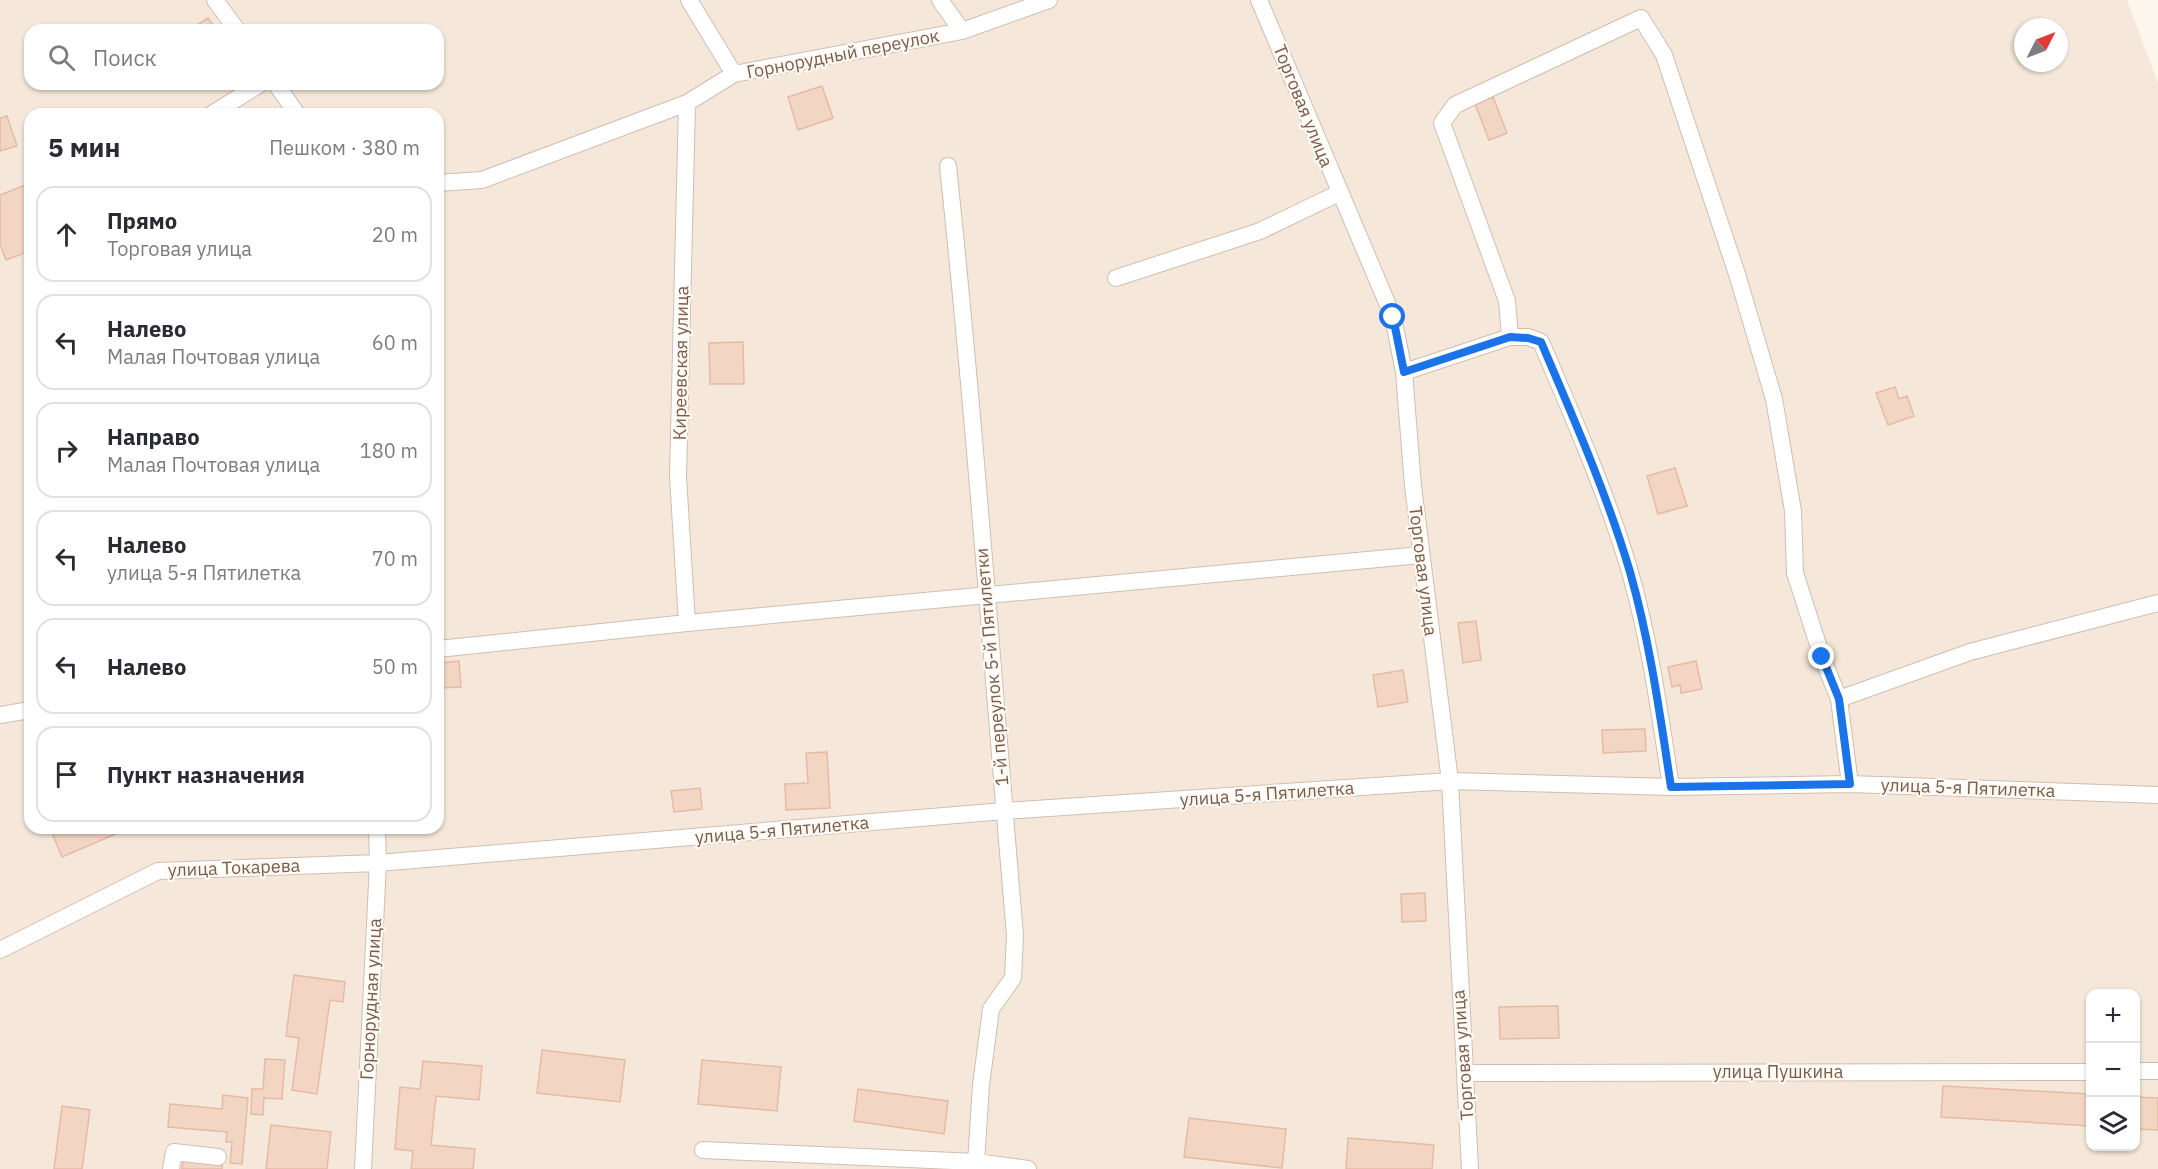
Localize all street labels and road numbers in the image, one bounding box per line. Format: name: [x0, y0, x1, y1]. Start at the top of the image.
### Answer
street label: Горнорудный переулок: [745, 24, 941, 83]
street label: Торговая улица: [1268, 41, 1339, 171]
street label: Киреевская улица: [668, 285, 693, 441]
street label: Торговая улица: [1404, 505, 1443, 637]
street label: 1-й переулок 5-й Пятилетки: [970, 547, 1013, 787]
street label: улица 5-я Пятилетка: [1880, 773, 2056, 802]
street label: улица 5-я Пятилетка: [1179, 776, 1355, 811]
street label: улица 5-я Пятилетка: [694, 810, 870, 849]
street label: улица Токарева: [167, 854, 301, 881]
street label: Горнорудная улица: [355, 917, 386, 1081]
street label: Торговая улица: [1446, 989, 1479, 1121]
street label: улица Пушкина: [1713, 1060, 1844, 1083]

